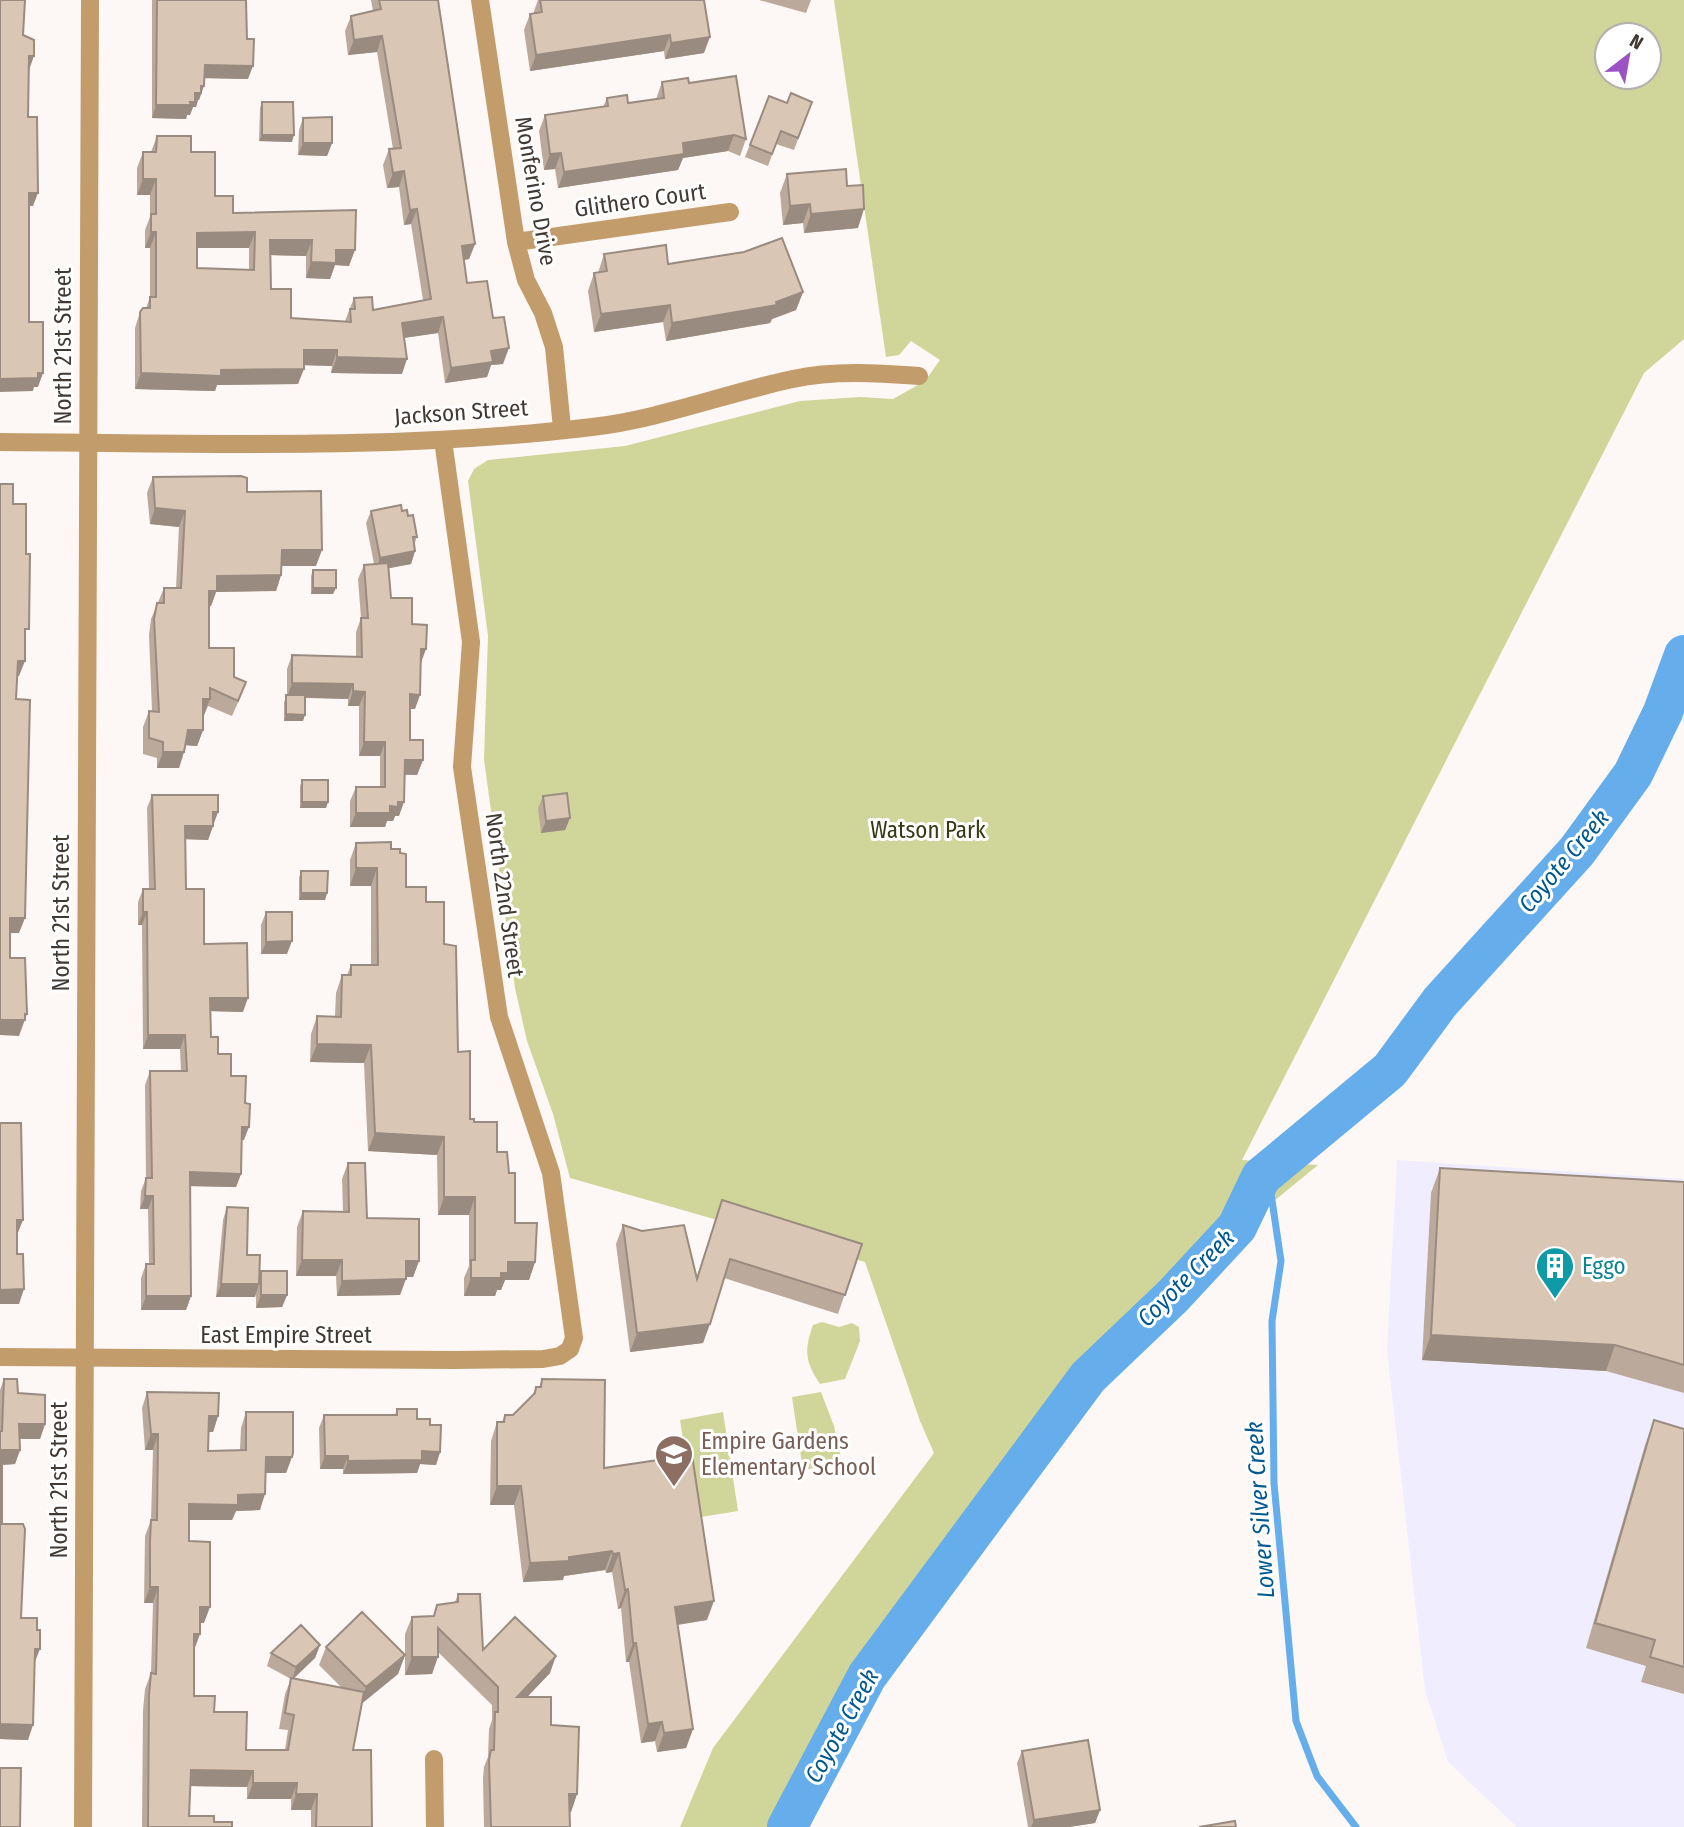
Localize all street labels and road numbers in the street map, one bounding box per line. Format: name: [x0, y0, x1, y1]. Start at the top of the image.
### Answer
street label: Monferino Drive: [509, 114, 563, 268]
street label: Glithero Court: [573, 177, 708, 223]
street label: North 21st Street: [49, 267, 77, 425]
street label: Jackson Street: [393, 393, 529, 431]
street label: North 22nd Street: [480, 811, 530, 980]
street label: North 21st Street: [47, 834, 75, 992]
street label: East Empire Street: [200, 1321, 372, 1349]
street label: North 21st Street: [45, 1401, 73, 1559]

